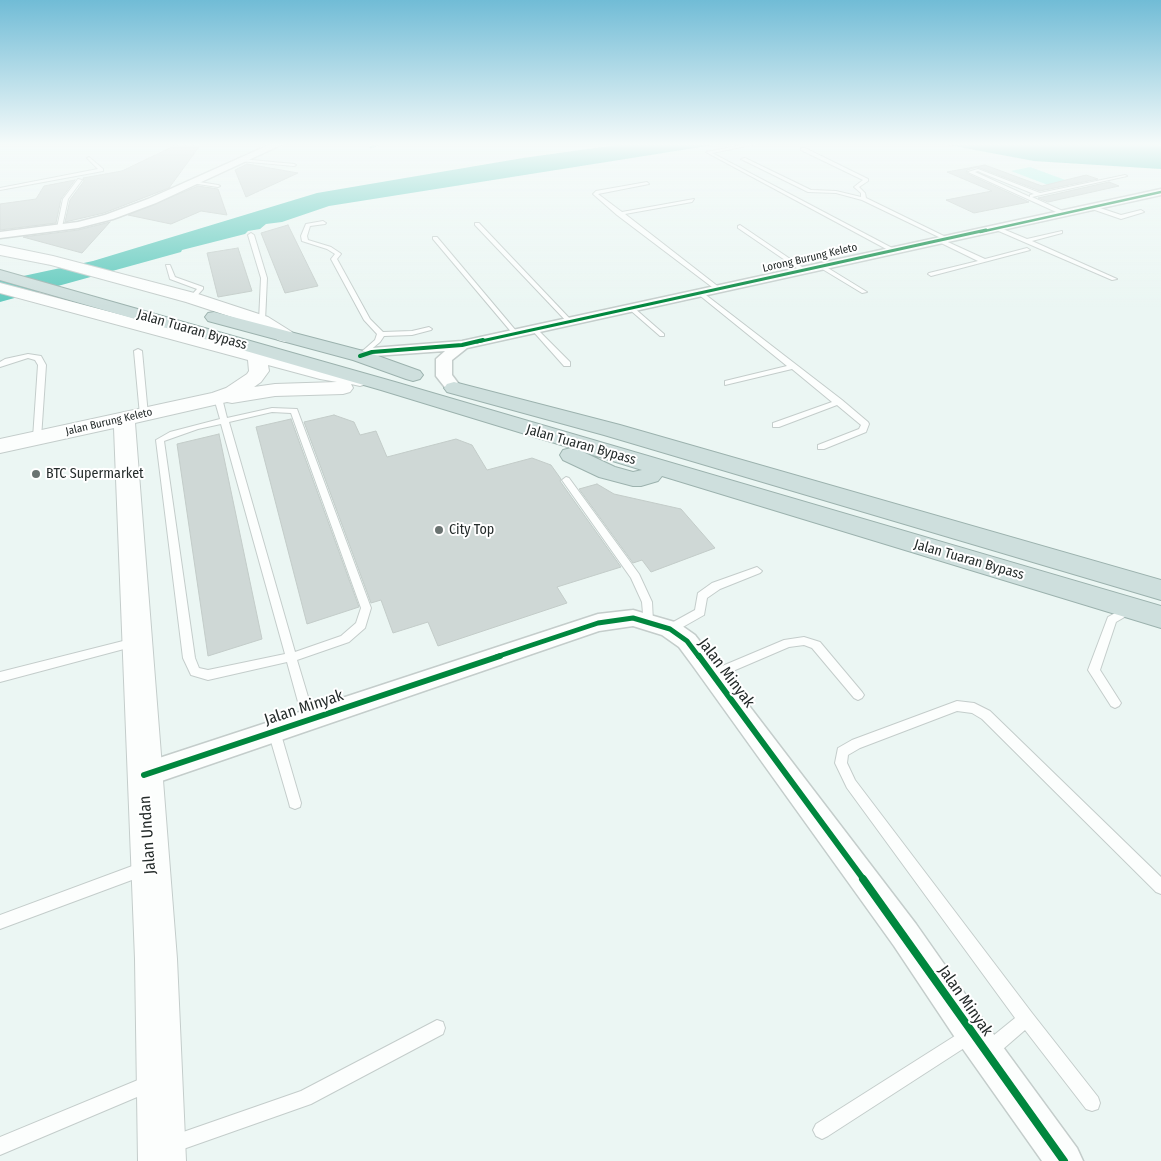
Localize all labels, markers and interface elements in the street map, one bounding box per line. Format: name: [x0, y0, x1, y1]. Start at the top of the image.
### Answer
street label: Lorong Burung Keleto: [761, 241, 859, 275]
street label: Jalan Tuaran Bypass: [135, 306, 249, 354]
street label: Jalan Burung Keleto: [64, 406, 154, 438]
street label: Jalan Tuaran Bypass: [524, 421, 638, 469]
place label: BTC Supermarket: [46, 466, 144, 482]
marker: BTC Supermarket: [30, 468, 42, 480]
place label: City Top: [449, 522, 494, 538]
marker: City Top: [433, 524, 445, 536]
street label: Jalan Tuaran Bypass: [912, 536, 1026, 584]
street label: Jalan Minyak: [694, 634, 758, 712]
street label: Jalan Minyak: [262, 686, 346, 730]
street label: Jalan Undan: [136, 795, 160, 875]
street label: Jalan Minyak: [934, 962, 996, 1040]

